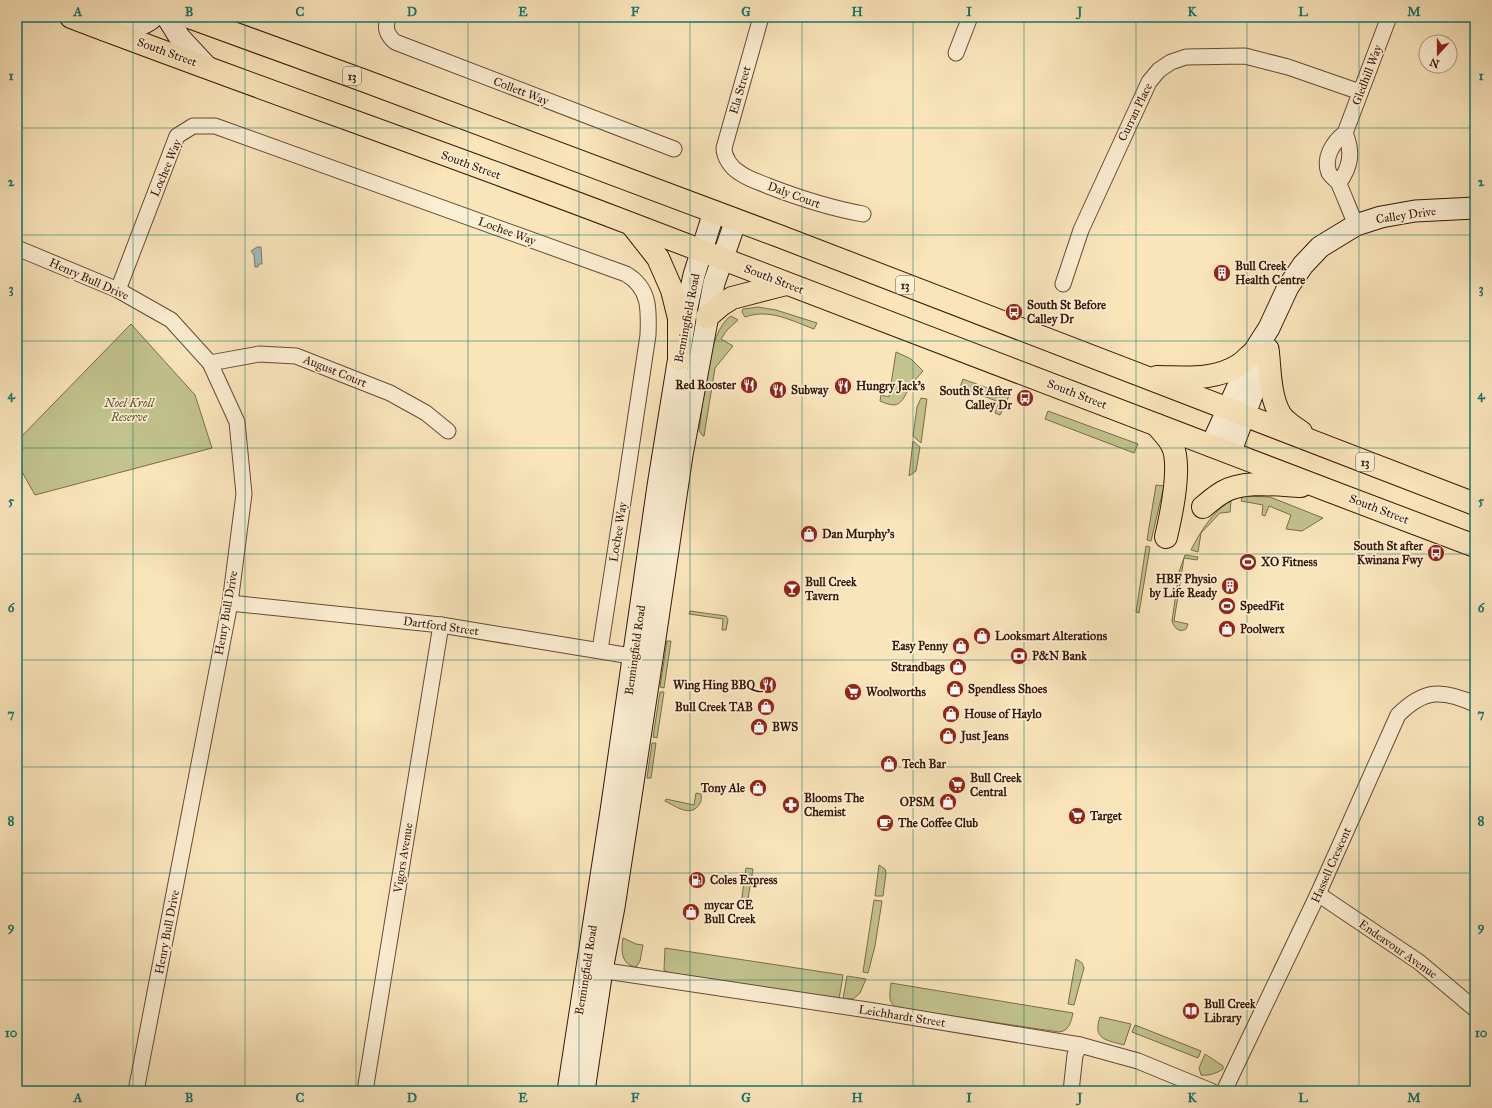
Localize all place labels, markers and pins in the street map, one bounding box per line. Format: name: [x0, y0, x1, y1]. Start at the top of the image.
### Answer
place label: Bull Creek Health Centre: [1235, 259, 1305, 287]
building icon: Bull Creek Health Centre: [1212, 263, 1232, 283]
place label: South St Before Calley Dr: [1027, 298, 1106, 327]
bus stop icon: South St Before Calley Dr: [1004, 302, 1024, 322]
restaurant icon: Red Rooster: [739, 375, 759, 395]
restaurant icon: Hungry Jack's: [833, 376, 853, 396]
place label: Red Rooster: [675, 378, 736, 392]
place label: Hungry Jack's: [856, 379, 926, 394]
restaurant icon: Subway: [768, 380, 788, 400]
place label: Subway: [791, 383, 830, 398]
place label: South St After Calley Dr: [939, 384, 1012, 413]
bus stop icon: South St After Calley Dr: [1015, 388, 1035, 408]
shop icon: Dan Murphy's: [799, 524, 819, 544]
place label: Dan Murphy's: [822, 527, 895, 542]
place label: South St after Kwinana Fwy: [1353, 539, 1424, 568]
bus stop icon: South St after Kwinana Fwy: [1426, 543, 1446, 563]
sports icon: XO Fitness: [1238, 552, 1258, 572]
place label: XO Fitness: [1260, 555, 1318, 569]
place label: HBF Physio by Life Ready: [1148, 572, 1218, 601]
place label: Bull Creek Tavern: [804, 575, 857, 603]
building icon: HBF Physio by Life Ready: [1220, 576, 1240, 596]
bar icon: Bull Creek Tavern: [782, 579, 802, 599]
sports icon: SpeedFit: [1217, 596, 1237, 616]
place label: SpeedFit: [1240, 599, 1285, 614]
shop icon: Poolwerx: [1217, 619, 1237, 639]
place label: Poolwerx: [1240, 622, 1285, 636]
shop icon: Looksmart Alterations: [972, 626, 992, 646]
place label: Looksmart Alterations: [995, 629, 1108, 643]
shop icon: Easy Penny: [951, 636, 971, 656]
place label: Easy Penny: [892, 639, 949, 654]
bank icon: P&N Bank: [1009, 646, 1029, 666]
place label: P&N Bank: [1032, 649, 1087, 663]
shop icon: Strandbags: [948, 657, 968, 677]
place label: Strandbags: [891, 660, 946, 675]
restaurant icon: Wing Hing BBQ: [758, 675, 778, 695]
place label: Wing Hing BBQ: [673, 678, 764, 693]
shop icon: Spendless Shoes: [945, 679, 965, 699]
supermarket icon: Woolworths: [843, 682, 863, 702]
place label: Spendless Shoes: [968, 682, 1048, 697]
place label: Woolworths: [866, 685, 927, 699]
shop icon: Bull Creek TAB: [756, 697, 776, 717]
place label: Bull Creek TAB: [675, 700, 753, 714]
shop icon: House of Haylo: [941, 704, 961, 724]
place label: House of Haylo: [964, 707, 1042, 722]
shop icon: BWS: [749, 717, 769, 737]
place label: BWS: [772, 720, 798, 734]
shop icon: Just Jeans: [938, 726, 958, 746]
place label: Just Jeans: [959, 729, 1009, 744]
shop icon: Tech Bar: [879, 754, 899, 774]
place label: Tech Bar: [901, 757, 947, 771]
place label: Bull Creek Central: [970, 771, 1022, 799]
supermarket icon: Bull Creek Central: [947, 775, 967, 795]
shop icon: Tony Ale: [748, 778, 768, 798]
place label: Tony Ale: [700, 781, 745, 796]
place label: Blooms The Chemist: [804, 791, 864, 819]
shop icon: OPSM: [938, 792, 958, 812]
pharmacy icon: Blooms The Chemist: [781, 795, 801, 815]
place label: OPSM: [900, 795, 936, 809]
supermarket icon: Target: [1067, 806, 1087, 826]
place label: Target: [1089, 809, 1123, 824]
cafe icon: The Coffee Club: [875, 813, 895, 833]
place label: The Coffee Club: [897, 816, 978, 830]
fuel station icon: Coles Express: [687, 870, 707, 890]
place label: Coles Express: [710, 873, 778, 888]
place label: mycar CE Bull Creek: [703, 898, 756, 926]
shop icon: mycar CE Bull Creek: [681, 902, 701, 922]
place label: Bull Creek Library: [1204, 997, 1256, 1026]
library icon: Bull Creek Library: [1181, 1001, 1201, 1021]

